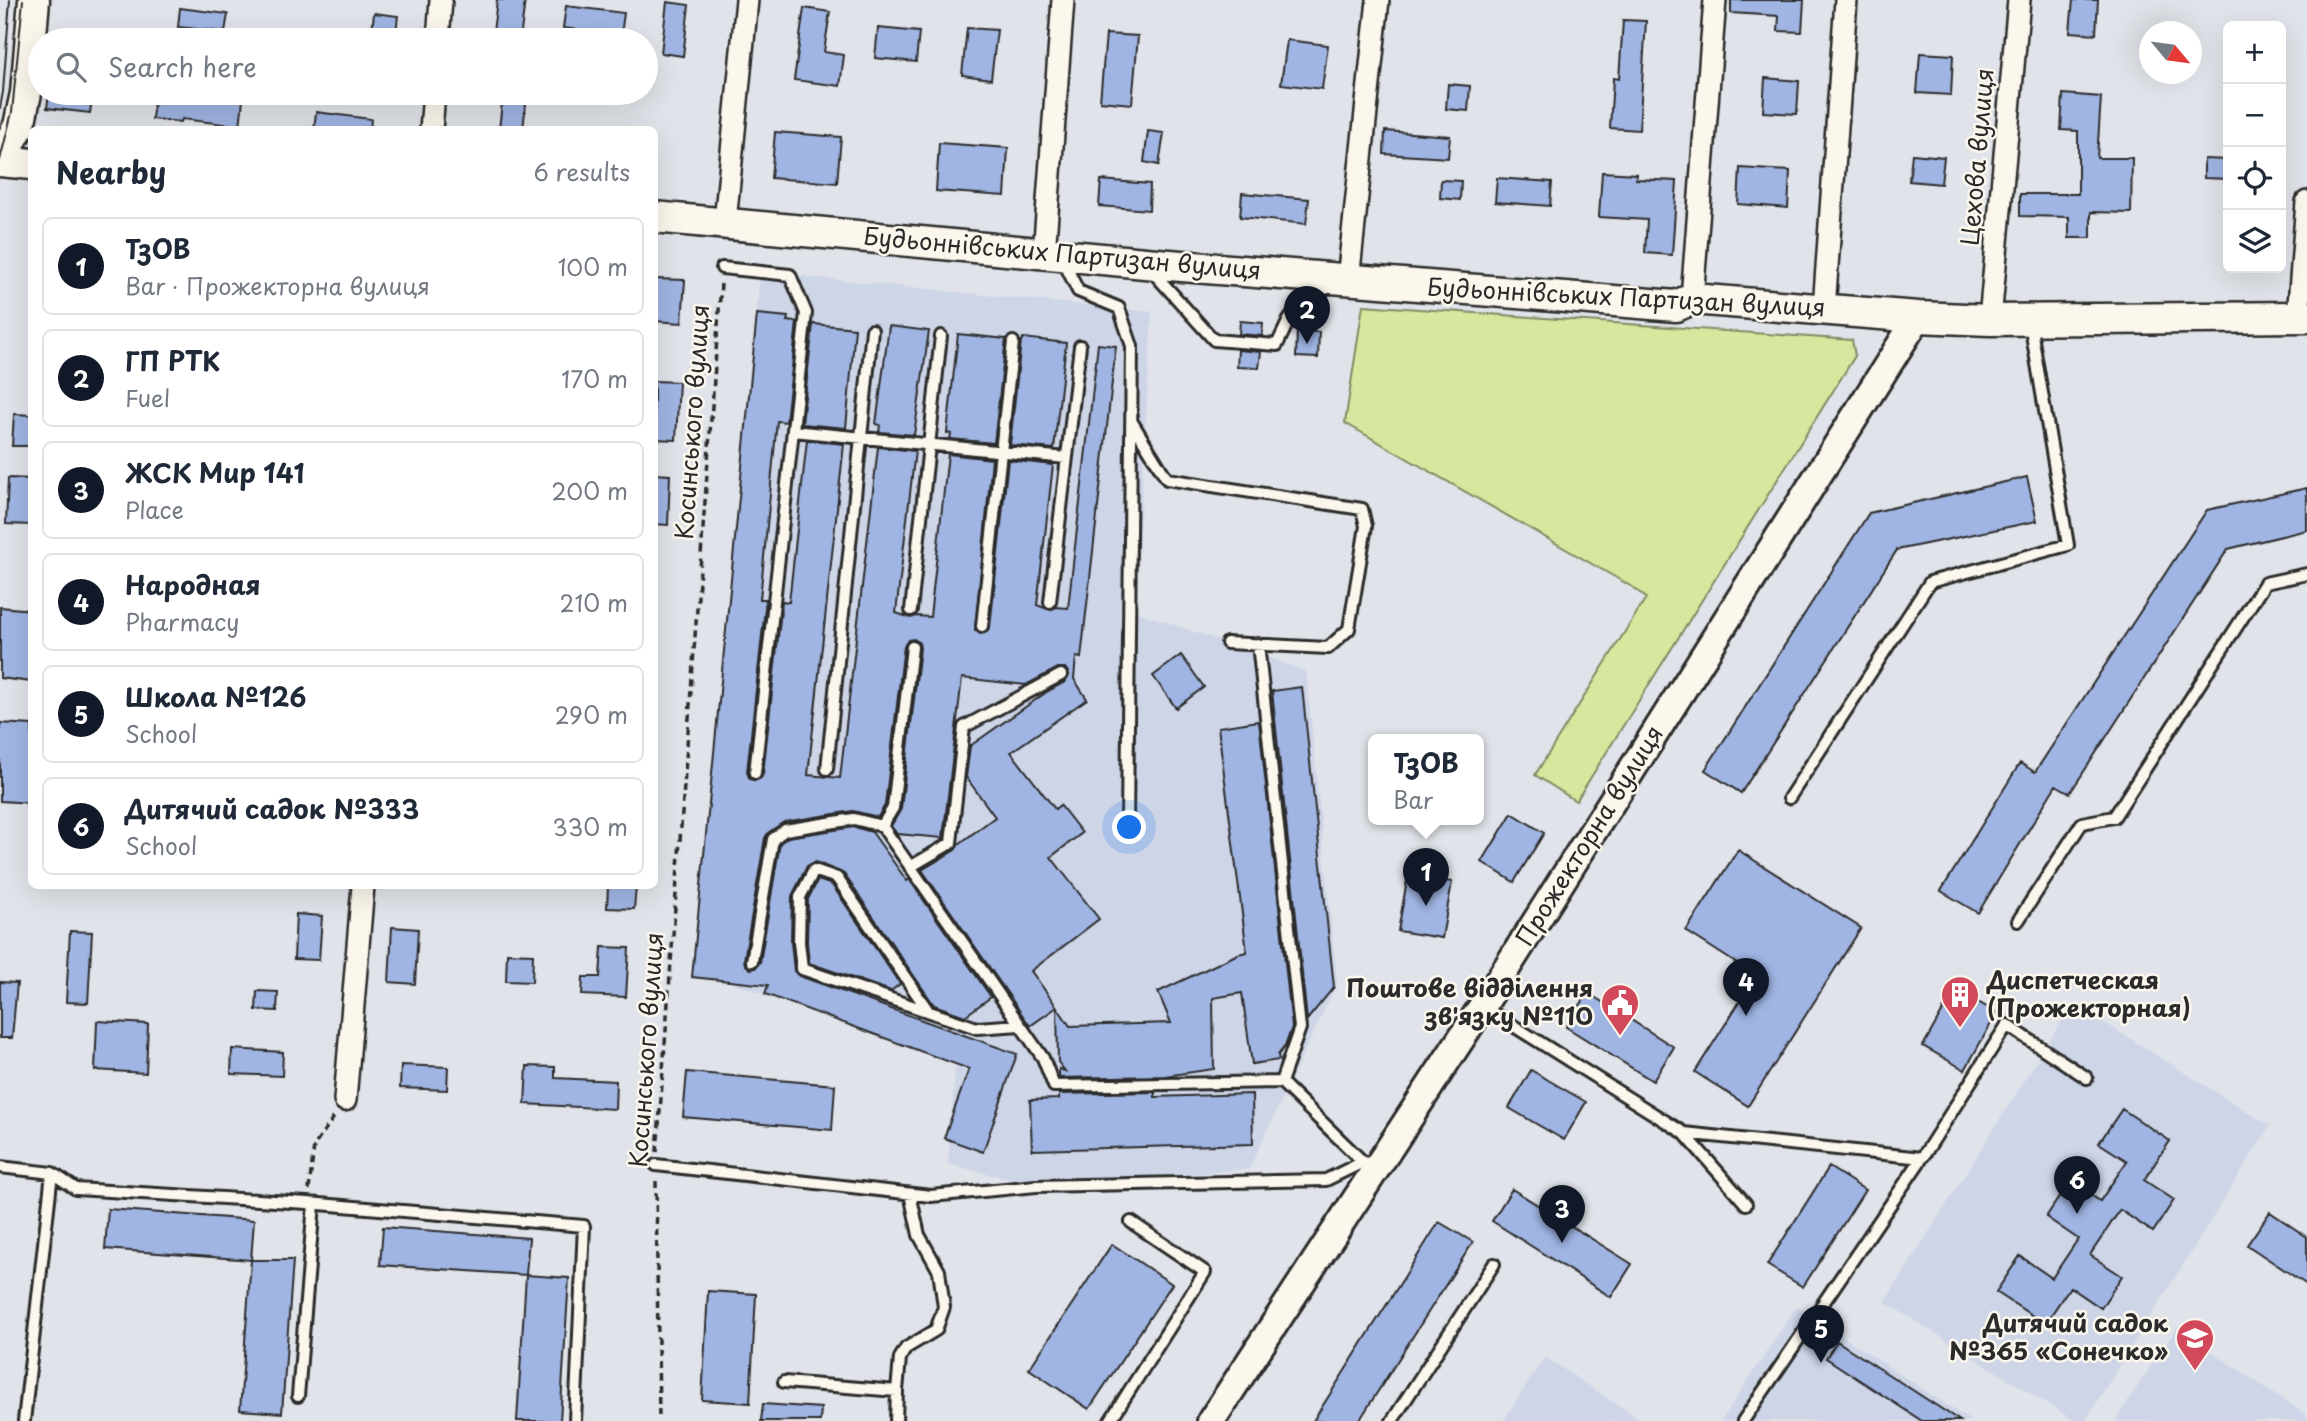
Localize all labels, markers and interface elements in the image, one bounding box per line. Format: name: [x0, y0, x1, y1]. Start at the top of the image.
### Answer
north arrow: [2139, 21, 2202, 84]
map controls: [2223, 21, 2286, 273]
button: +: [2223, 21, 2286, 84]
search box: [28, 28, 658, 105]
text: Search here: [108, 47, 257, 86]
icon: search: [52, 48, 90, 86]
street label: Цехова вулиця: [1950, 67, 2002, 247]
button: −: [2223, 84, 2286, 147]
button: locate: [2223, 147, 2286, 210]
text: Nearby: [56, 149, 166, 194]
text: 6 results: [534, 154, 630, 189]
button: layers: [2223, 210, 2286, 273]
street label: Будьоннівських Партизан вулиця: [862, 217, 1263, 287]
text: ТзОВ: [125, 229, 191, 268]
text: 1: [76, 249, 87, 284]
text: 100 m: [558, 249, 628, 284]
text: Bar · Прожекторна вулиця: [125, 268, 430, 303]
street label: Будьоннівських Партизан вулиця: [1426, 268, 1826, 324]
pin: 2: [1284, 286, 1330, 344]
street label: Косинського вулиця: [665, 303, 717, 541]
text: ГП РТК: [125, 341, 220, 380]
text: 2: [73, 361, 89, 396]
text: 170 m: [561, 361, 628, 396]
text: Fuel: [125, 380, 170, 415]
text: ЖСК Мир 141: [125, 453, 305, 492]
text: 3: [73, 473, 89, 508]
text: 200 m: [551, 473, 628, 508]
text: Place: [125, 492, 184, 527]
text: Народная: [125, 565, 260, 604]
text: 4: [73, 585, 89, 620]
text: 210 m: [560, 585, 628, 620]
text: Pharmacy: [125, 604, 239, 639]
text: Школа №126: [125, 677, 306, 716]
text: 5: [74, 697, 88, 732]
text: 290 m: [555, 697, 628, 732]
text: School: [125, 716, 197, 751]
street label: Прожекторна вулиця: [1506, 718, 1671, 952]
popup: [1368, 734, 1484, 825]
text: ТзОВ: [1393, 743, 1459, 782]
text: Bar: [1393, 782, 1433, 817]
text: Дитячий садок №333: [125, 789, 419, 828]
text: 6: [73, 809, 89, 844]
text: 330 m: [552, 809, 628, 844]
your location: [1112, 810, 1146, 844]
text: School: [125, 828, 197, 863]
pin: 1: [1403, 848, 1449, 906]
street label: Косинського вулиця: [619, 931, 671, 1169]
pin: 4: [1723, 958, 1769, 1016]
place label: Диспетческая (Прожекторная): [1986, 961, 2191, 1025]
place label: Поштове відділення зв'язку №110: [1346, 969, 1593, 1033]
building icon: Диспетческая (Прожекторная): [1939, 974, 1981, 1029]
public building icon: Поштове відділення зв'язку №110: [1599, 982, 1641, 1037]
pin: 6: [2054, 1156, 2100, 1214]
pin: 3: [1539, 1185, 1585, 1243]
place label: Дитячий садок №365 «Сонечко»: [1949, 1304, 2169, 1368]
pin: 5: [1798, 1305, 1844, 1363]
school or university icon: Дитячий садок №365 «Сонечко»: [2174, 1317, 2216, 1372]

